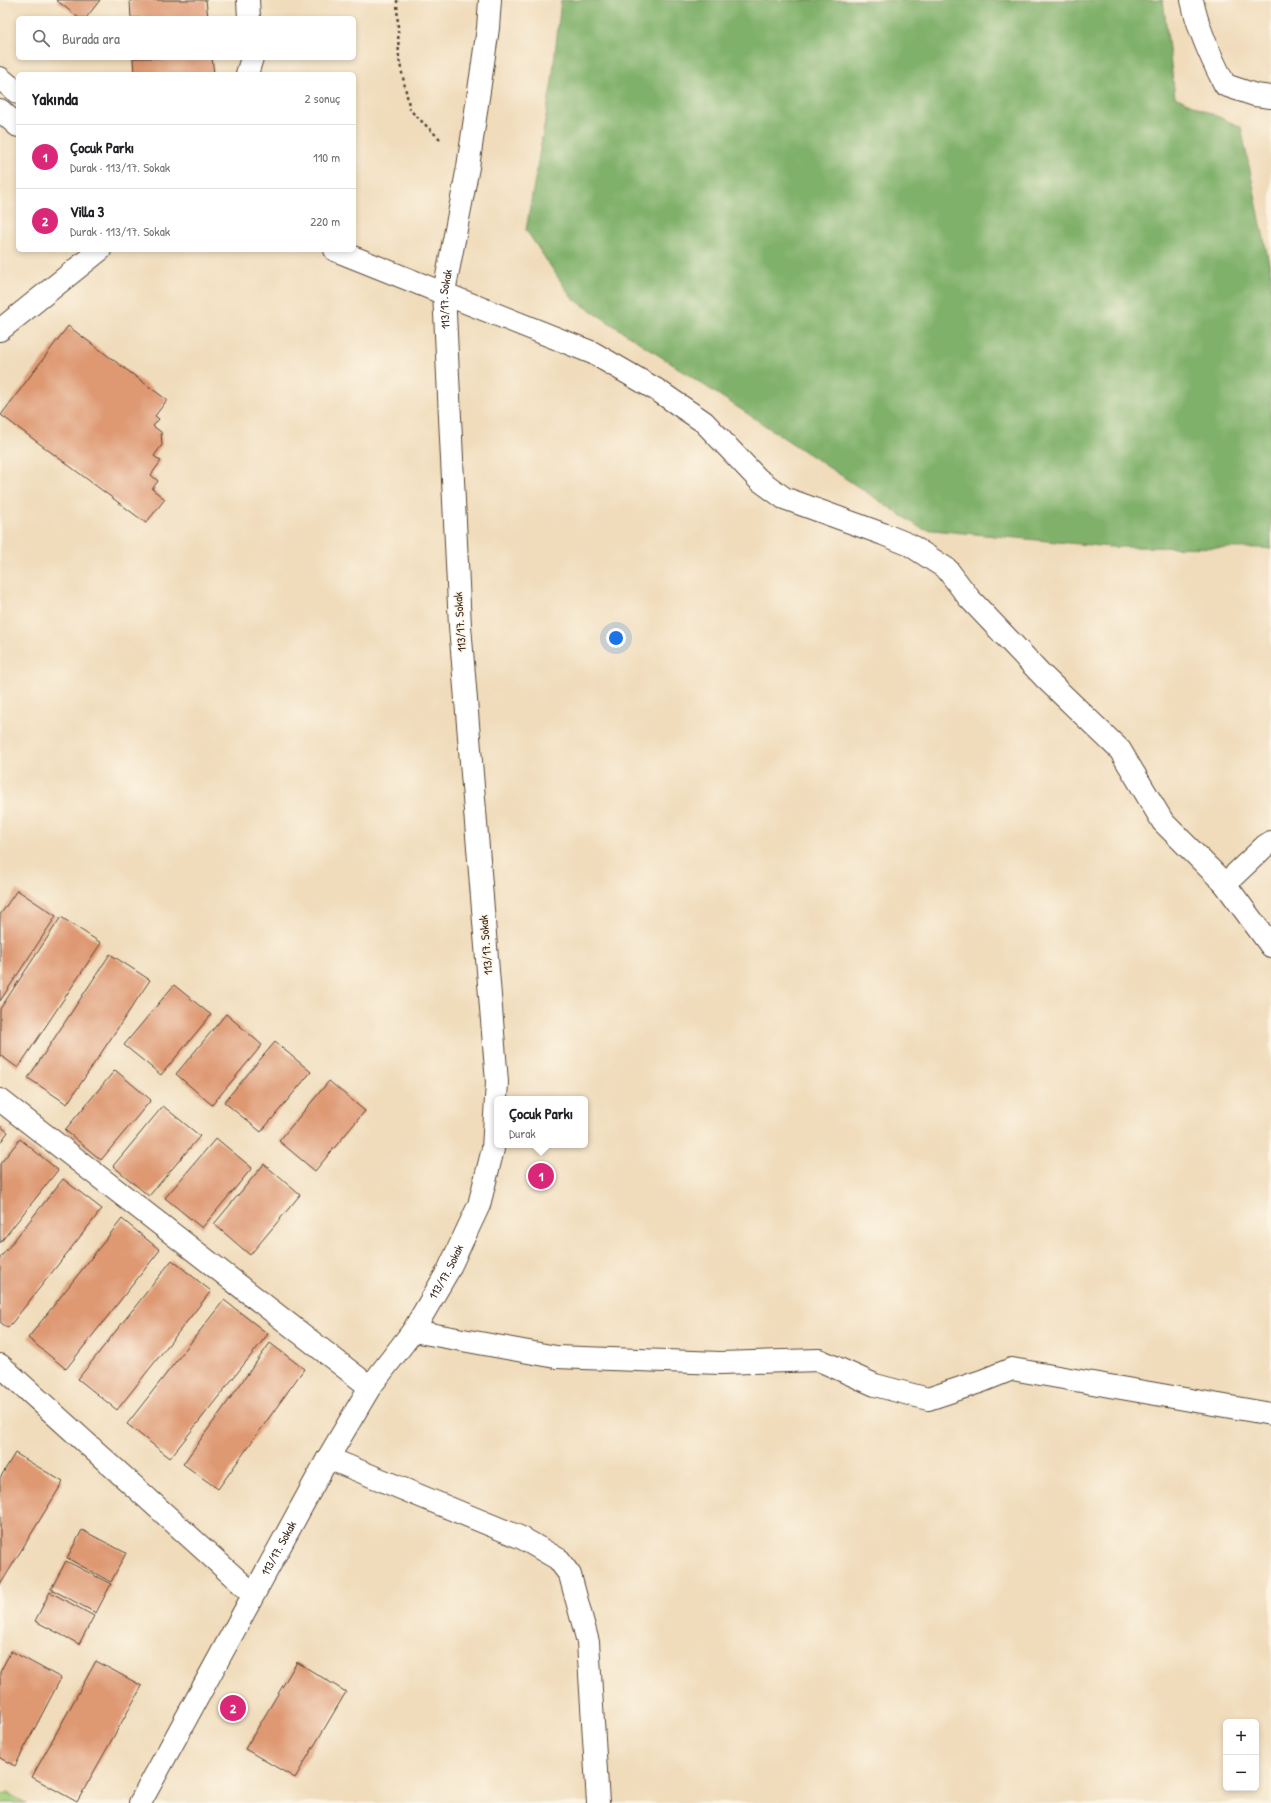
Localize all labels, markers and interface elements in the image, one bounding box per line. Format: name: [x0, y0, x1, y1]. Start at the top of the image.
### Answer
search box: [16, 16, 356, 60]
icon: search: [30, 27, 52, 49]
text: Burada ara: [62, 28, 120, 49]
text: Yakında: [32, 87, 78, 110]
text: 2 sonuç: [305, 89, 340, 107]
text: Çocuk Parkı: [70, 137, 134, 158]
text: 1: [43, 148, 47, 166]
text: 110 m: [313, 148, 340, 166]
text: Durak · 113/17. Sokak: [70, 158, 170, 176]
text: Villa 3: [70, 201, 104, 222]
text: 2: [42, 212, 48, 230]
text: 220 m: [310, 212, 340, 230]
text: Durak · 113/17. Sokak: [70, 222, 170, 240]
street label: 113/17. Sokak: [435, 268, 456, 329]
street label: 113/17. Sokak: [449, 592, 470, 652]
your location: [606, 628, 626, 648]
street label: 113/17. Sokak: [474, 914, 497, 976]
popup: [494, 1096, 588, 1148]
text: Çocuk Parkı: [509, 1103, 573, 1124]
text: Durak: [509, 1124, 536, 1142]
pin: 1: [528, 1161, 554, 1191]
street label: 113/17. Sokak: [424, 1241, 467, 1302]
street label: 113/17. Sokak: [257, 1518, 300, 1578]
pin: 2: [220, 1693, 246, 1723]
map controls: [1223, 1719, 1259, 1791]
button: +: [1223, 1719, 1259, 1755]
button: −: [1223, 1755, 1259, 1791]

